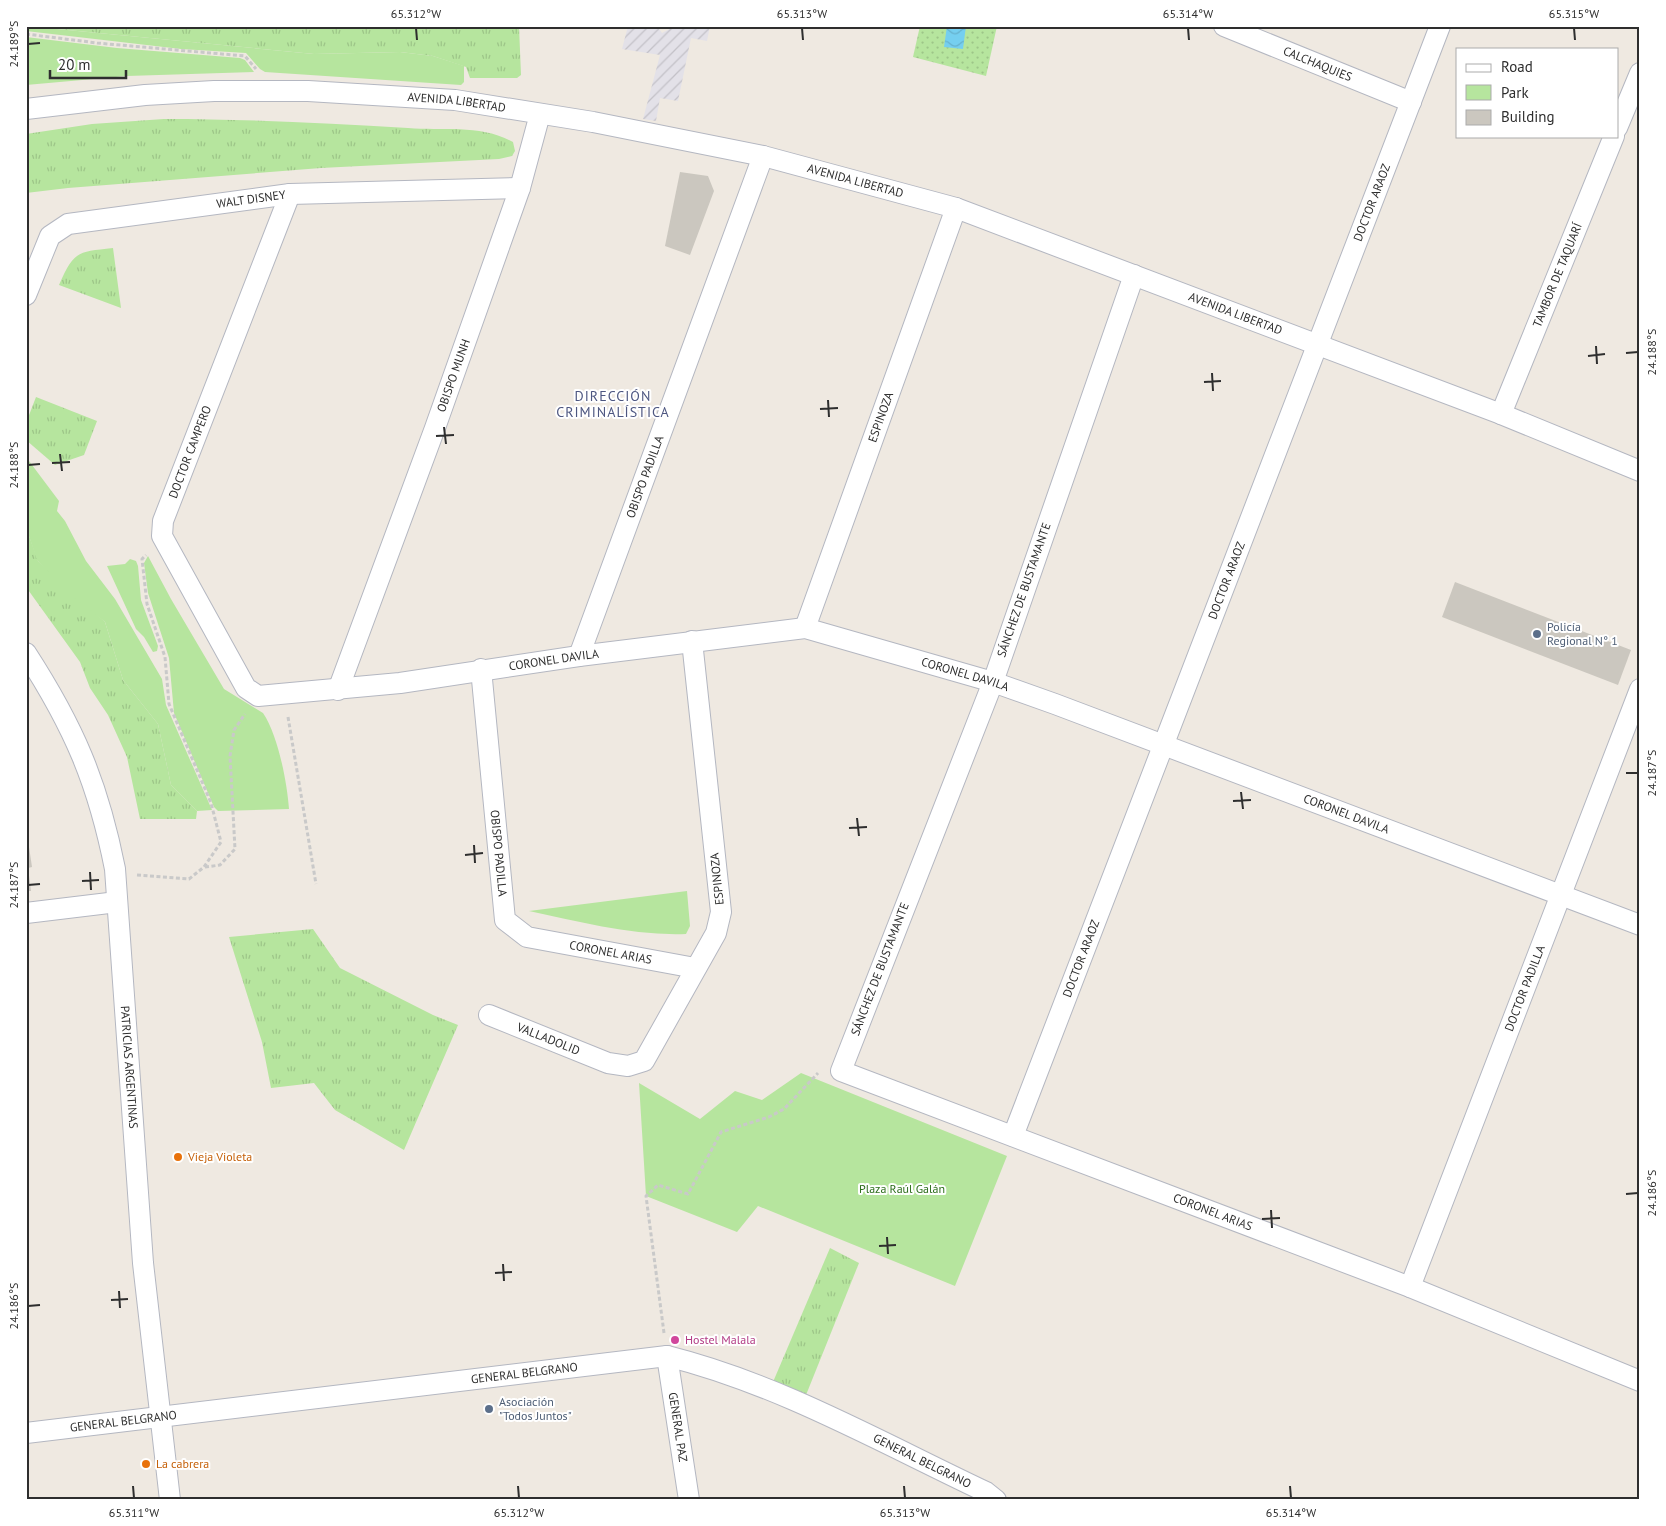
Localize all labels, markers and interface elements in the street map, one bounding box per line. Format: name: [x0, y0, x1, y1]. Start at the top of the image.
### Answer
text: 65.312°W: [391, 6, 441, 21]
text: 65.313°W: [777, 6, 827, 21]
text: 65.314°W: [1163, 6, 1213, 21]
text: 65.315°W: [1549, 6, 1599, 21]
text: 24.189°S: [6, 21, 21, 67]
street label: CALCHAQUIES: [1281, 43, 1354, 84]
scale bar: [50, 48, 126, 80]
legend: [1456, 48, 1618, 138]
text: 20 m: [58, 55, 91, 74]
text: Road: [1501, 57, 1533, 76]
text: Park: [1501, 83, 1529, 102]
street label: AVENIDA LIBERTAD: [407, 89, 507, 115]
text: Building: [1501, 107, 1555, 126]
street label: AVENIDA LIBERTAD: [806, 160, 905, 201]
street label: DOCTOR ARAOZ: [1350, 161, 1393, 243]
street label: WALT DISNEY: [215, 187, 287, 211]
street label: TAMBOR DE TAQUARÍ: [1529, 220, 1585, 329]
street label: AVENIDA LIBERTAD: [1187, 289, 1285, 338]
text: 24.188°S: [1644, 329, 1659, 375]
street label: OBISPO MUNH: [433, 337, 473, 414]
district label: DIRECCIÓN CRIMINALÍSTICA: [556, 387, 670, 421]
street label: ESPINOZA: [864, 390, 896, 444]
street label: DOCTOR CAMPERO: [165, 403, 214, 500]
street label: OBISPO PADILLA: [622, 433, 667, 520]
text: 24.188°S: [6, 442, 21, 488]
street label: SÁNCHEZ DE BUSTAMANTE: [993, 521, 1054, 659]
street label: DOCTOR ARAOZ: [1204, 539, 1248, 621]
place label: Policía Regional N° 1: [1547, 619, 1618, 648]
marker: Policía Regional N° 1: [1531, 628, 1543, 640]
street label: CORONEL DAVILA: [508, 646, 600, 673]
street label: CORONEL DAVILA: [920, 654, 1011, 694]
text: 24.187°S: [1644, 750, 1659, 796]
street label: CORONEL DAVILA: [1301, 791, 1392, 837]
street label: OBISPO PADILLA: [488, 809, 511, 897]
street label: ESPINOZA: [706, 852, 727, 906]
text: 24.187°S: [6, 862, 21, 908]
street label: SÁNCHEZ DE BUSTAMANTE: [847, 900, 912, 1037]
street label: DOCTOR ARAOZ: [1059, 917, 1103, 999]
street label: CORONEL ARIAS: [568, 937, 653, 967]
street label: DOCTOR PADILLA: [1501, 943, 1548, 1033]
street label: PATRICIAS ARGENTINAS: [118, 1005, 141, 1129]
street label: VALLADOLID: [514, 1019, 582, 1058]
place label: Vieja Violeta: [187, 1149, 252, 1164]
marker: Vieja Violeta: [172, 1151, 184, 1163]
text: 24.186°S: [1644, 1170, 1659, 1216]
park label: Plaza Raúl Galán: [859, 1181, 945, 1196]
street label: CORONEL ARIAS: [1171, 1190, 1255, 1234]
text: 24.186°S: [6, 1283, 21, 1329]
place label: Hostel Malala: [685, 1332, 756, 1347]
marker: Hostel Malala: [669, 1334, 681, 1346]
street label: GENERAL BELGRANO: [470, 1359, 579, 1386]
street label: GENERAL PAZ: [666, 1391, 691, 1464]
place label: Asociación "Todos Juntos": [499, 1394, 572, 1423]
marker: Asociación "Todos Juntos": [483, 1403, 495, 1415]
street label: GENERAL BELGRANO: [69, 1407, 177, 1435]
street label: GENERAL BELGRANO: [871, 1430, 974, 1491]
place label: La cabrera: [156, 1456, 209, 1471]
marker: La cabrera: [140, 1458, 152, 1470]
text: 65.311°W: [109, 1505, 159, 1520]
text: 65.312°W: [494, 1505, 544, 1520]
text: 65.313°W: [880, 1505, 930, 1520]
text: 65.314°W: [1266, 1505, 1316, 1520]

